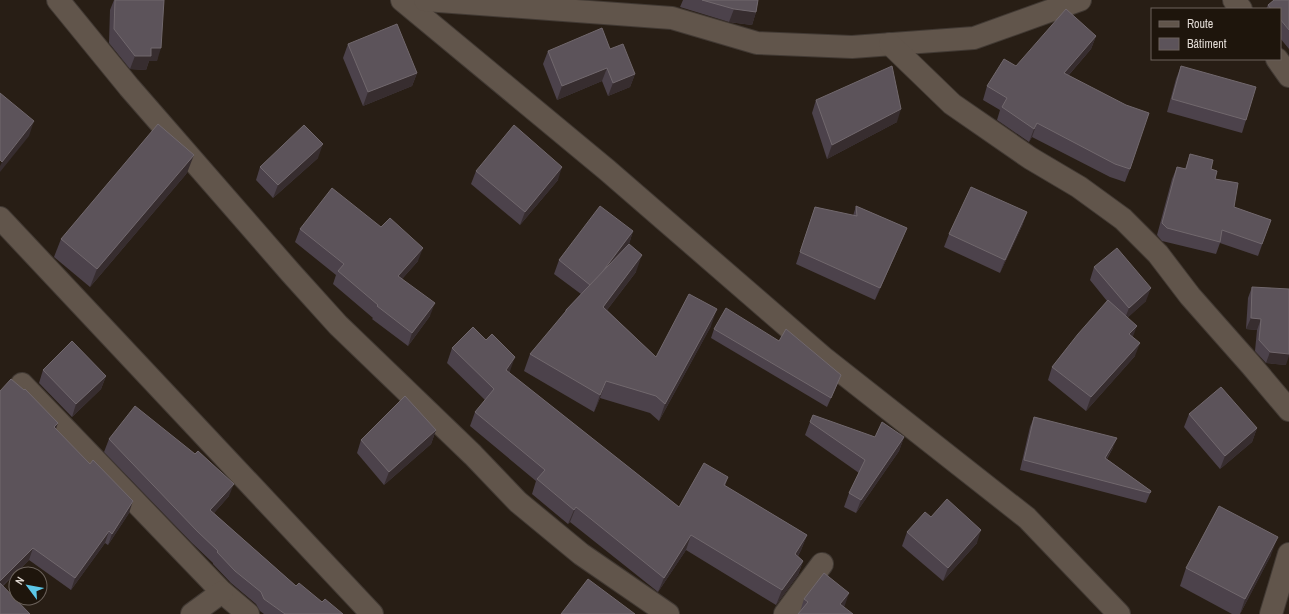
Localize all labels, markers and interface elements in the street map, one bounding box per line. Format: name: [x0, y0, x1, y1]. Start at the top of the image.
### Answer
legend: [1151, 8, 1281, 60]
text: Route: [1187, 16, 1213, 32]
text: Bâtiment: [1187, 36, 1227, 52]
north arrow: [8, 566, 48, 606]
text: N: [12, 574, 27, 587]

